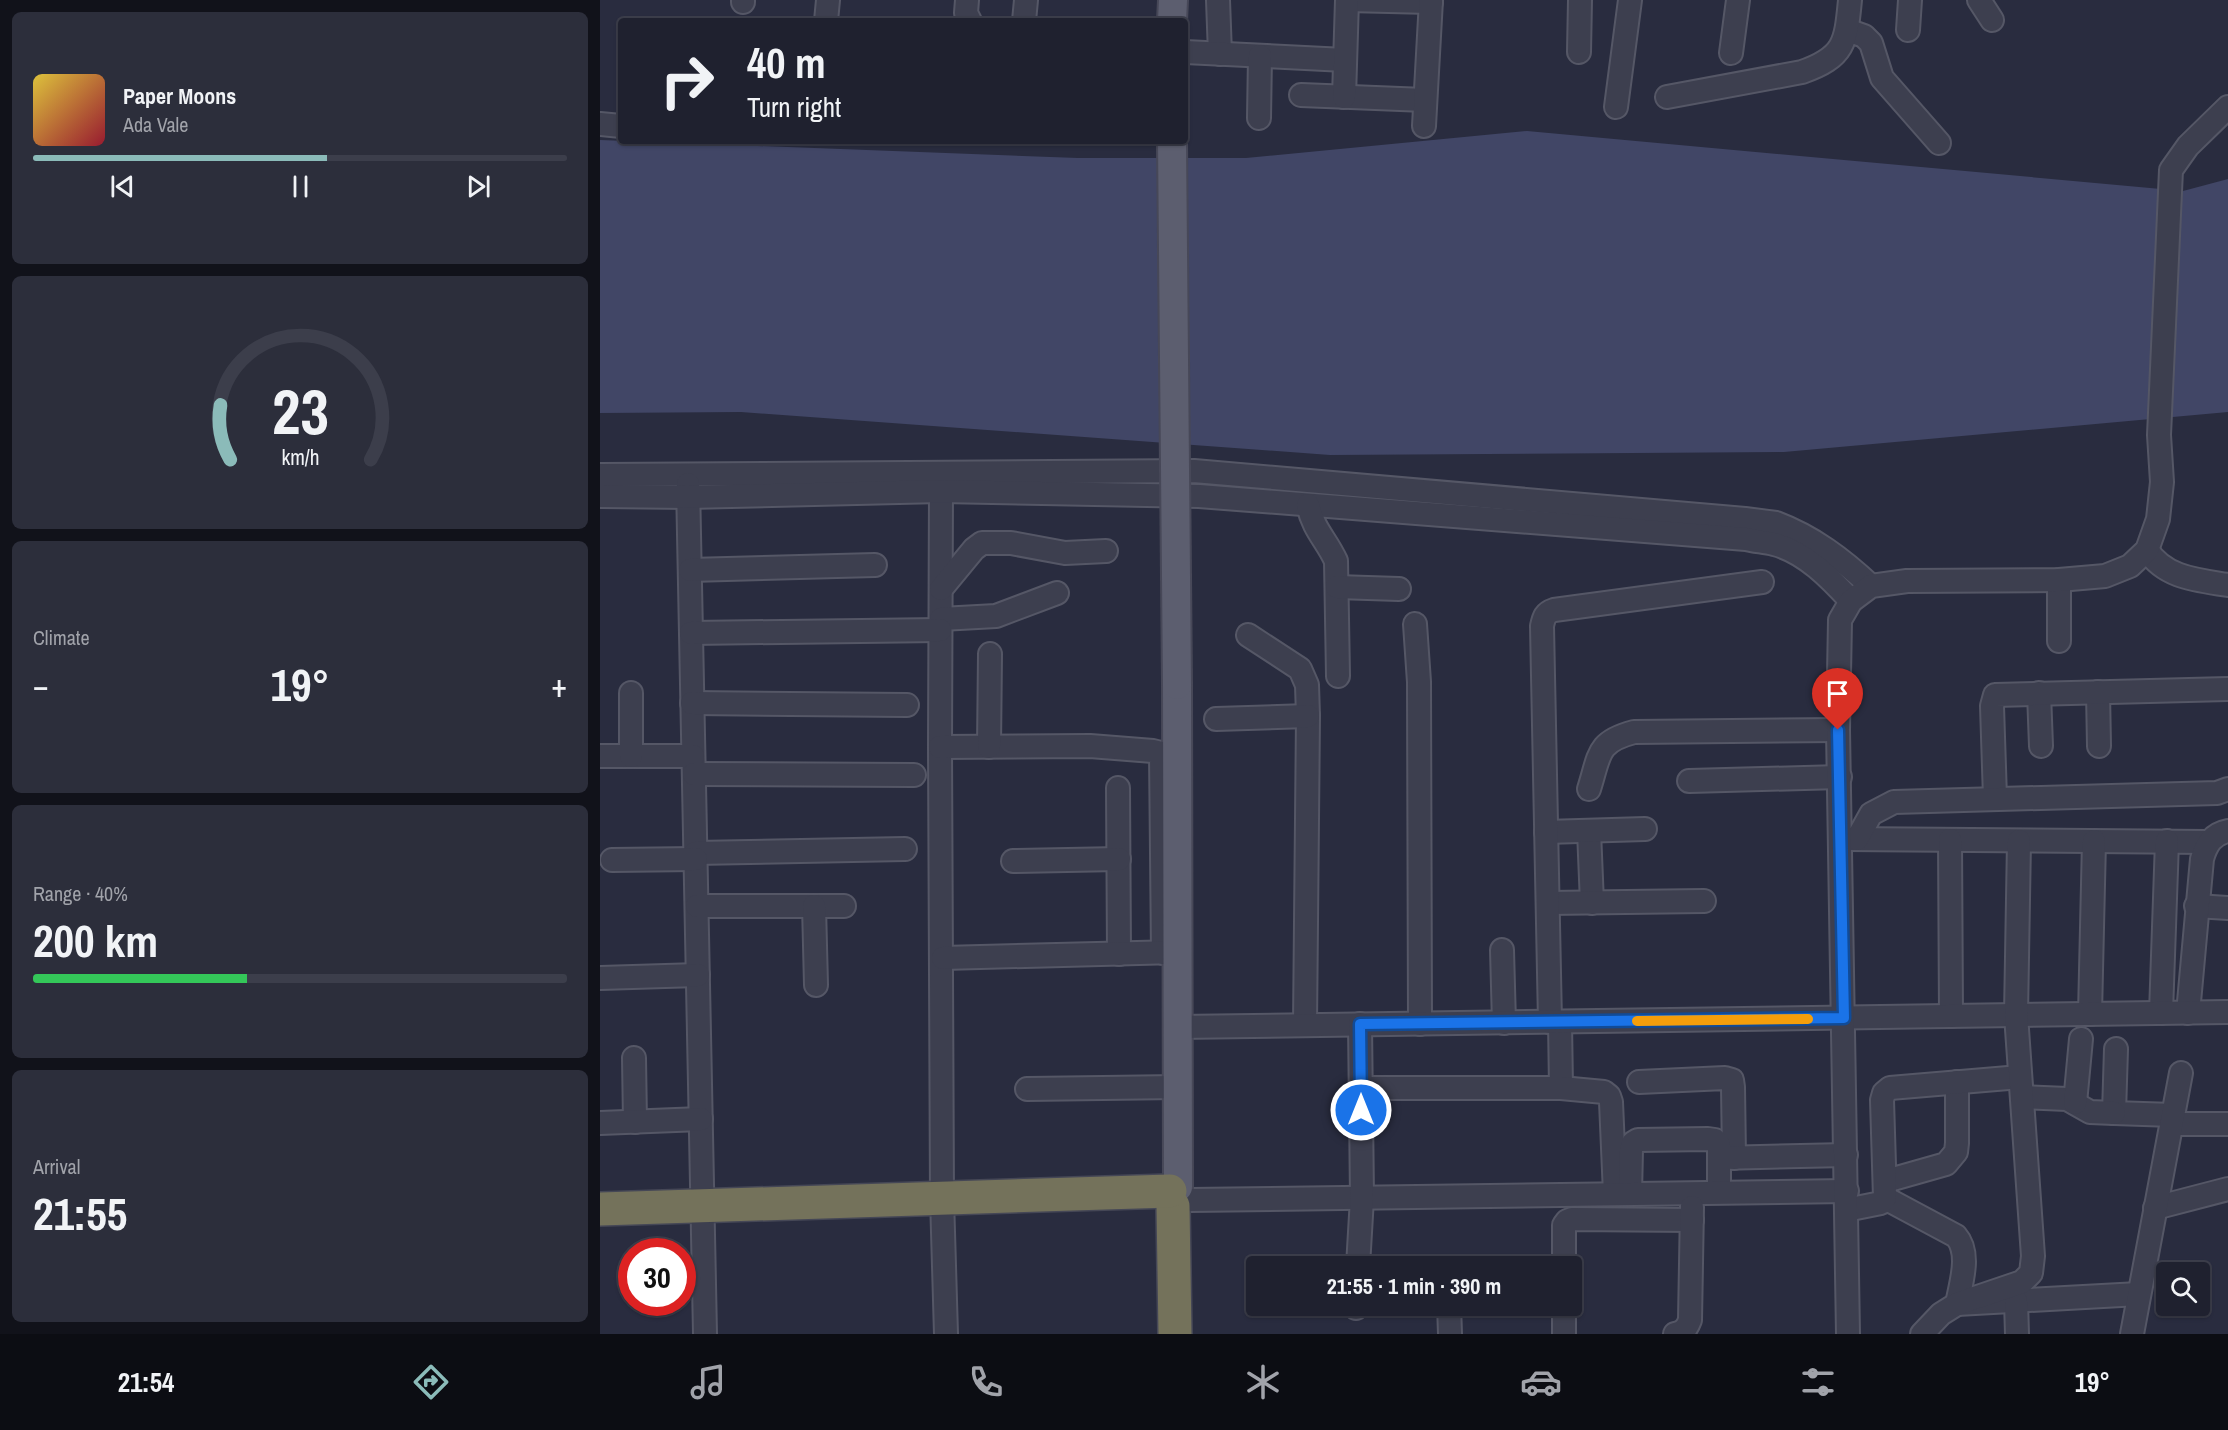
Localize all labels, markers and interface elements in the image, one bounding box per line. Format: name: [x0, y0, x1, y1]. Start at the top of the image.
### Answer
text: 40 m: [747, 35, 826, 91]
icon: right: [648, 42, 726, 120]
text: Paper Moons: [123, 81, 236, 111]
text: Turn right: [747, 89, 841, 125]
text: Ada Vale: [123, 111, 188, 138]
icon: previous: [106, 170, 139, 203]
icon: pause: [284, 170, 317, 203]
icon: next: [462, 170, 495, 203]
text: 23: [272, 369, 328, 453]
text: km/h: [281, 443, 319, 472]
text: Climate: [33, 624, 90, 651]
text: 19°: [270, 654, 330, 715]
text: −: [33, 663, 49, 707]
text: +: [551, 663, 567, 707]
pin: [1812, 668, 1863, 730]
icon: arrive: [1821, 677, 1854, 710]
text: Range · 40%: [33, 880, 128, 907]
text: 200 km: [33, 910, 158, 971]
position arrow: [1329, 1078, 1393, 1142]
text: Arrival: [33, 1153, 80, 1180]
text: 21:55: [33, 1183, 127, 1244]
speed limit sign: 30: [618, 1238, 696, 1316]
map controls: [2156, 1262, 2210, 1316]
button: search: [2156, 1262, 2210, 1316]
text: 21:55 · 1 min · 390 m: [1327, 1271, 1501, 1301]
icon: directions: [410, 1361, 452, 1403]
icon: music: [687, 1361, 729, 1403]
icon: phone: [965, 1361, 1007, 1403]
icon: climate: [1242, 1361, 1284, 1403]
icon: car: [1520, 1361, 1562, 1403]
icon: filters: [1797, 1361, 1839, 1403]
text: 21:54: [118, 1364, 174, 1400]
text: 19°: [2075, 1364, 2110, 1400]

